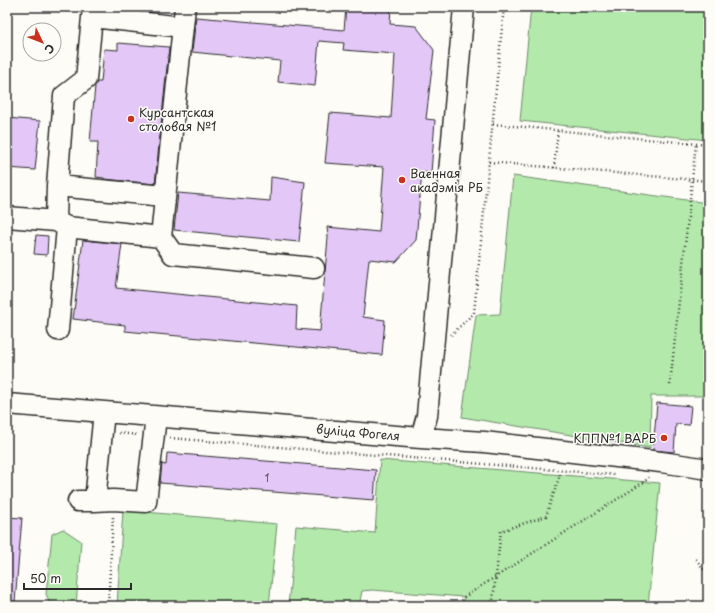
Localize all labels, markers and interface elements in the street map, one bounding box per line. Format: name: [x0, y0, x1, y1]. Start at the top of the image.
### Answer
north arrow: [22, 22, 62, 62]
text: С: [41, 40, 59, 58]
place label: Курсантская столовая №1: [139, 103, 216, 135]
marker: Курсантская столовая №1: [126, 114, 136, 124]
place label: Ваенная акадэмія РБ: [410, 164, 483, 196]
marker: Ваенная акадэмія РБ: [397, 175, 407, 185]
street label: вуліца Фогеля: [315, 419, 401, 445]
place label: КПП№1 ВАРБ: [574, 429, 656, 447]
marker: КПП№1 ВАРБ: [659, 433, 669, 443]
house number: 1: [265, 470, 269, 485]
scale bar: [24, 565, 131, 591]
text: 50 m: [30, 569, 61, 587]

